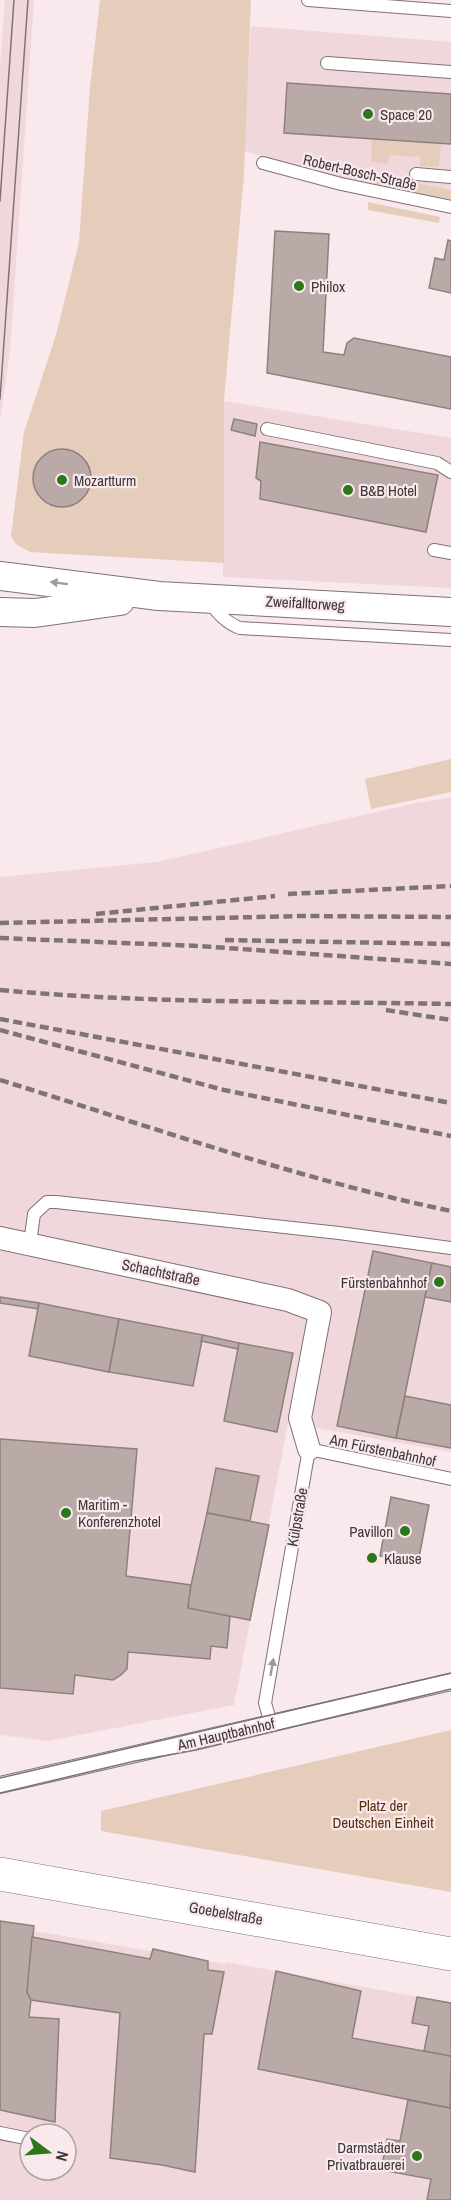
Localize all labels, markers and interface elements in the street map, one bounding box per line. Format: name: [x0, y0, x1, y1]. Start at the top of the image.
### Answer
place label: Space 20: [380, 104, 432, 125]
marker: Space 20: [361, 107, 375, 121]
street label: Robert-Bosch-Straße: [301, 149, 419, 195]
place label: Philox: [311, 276, 346, 297]
marker: Philox: [292, 279, 306, 293]
place label: Mozartturm: [74, 470, 136, 491]
marker: Mozartturm: [55, 473, 69, 487]
place label: B&B Hotel: [360, 480, 417, 501]
marker: B&B Hotel: [341, 483, 355, 497]
one-way arrow: [50, 579, 69, 588]
street label: Zweifalltorweg: [265, 590, 345, 616]
street label: Schachtstraße: [120, 1253, 202, 1291]
place label: Fürstenbahnhof: [341, 1272, 428, 1293]
marker: Fürstenbahnhof: [432, 1275, 446, 1289]
street label: Am Fürstenbahnhof: [327, 1428, 439, 1472]
street label: Külpstraße: [281, 1486, 313, 1548]
place label: Maritim - Konferenzhotel: [78, 1494, 161, 1532]
marker: Maritim - Konferenzhotel: [59, 1506, 73, 1520]
place label: Pavillon: [349, 1521, 393, 1542]
marker: Pavillon: [398, 1524, 412, 1538]
place label: Klause: [384, 1548, 422, 1569]
marker: Klause: [365, 1551, 379, 1565]
one-way arrow: [267, 1657, 276, 1676]
street label: Am Hauptbahnhof: [174, 1712, 277, 1756]
park label: Platz der Deutschen Einheit: [332, 1795, 434, 1833]
street label: Goebelstraße: [187, 1896, 265, 1930]
north arrow: [18, 2122, 78, 2182]
place label: Darmstädter Privatbrauerei: [327, 2137, 405, 2175]
text: N: [51, 2149, 74, 2164]
marker: Darmstädter Privatbrauerei: [410, 2149, 424, 2163]

